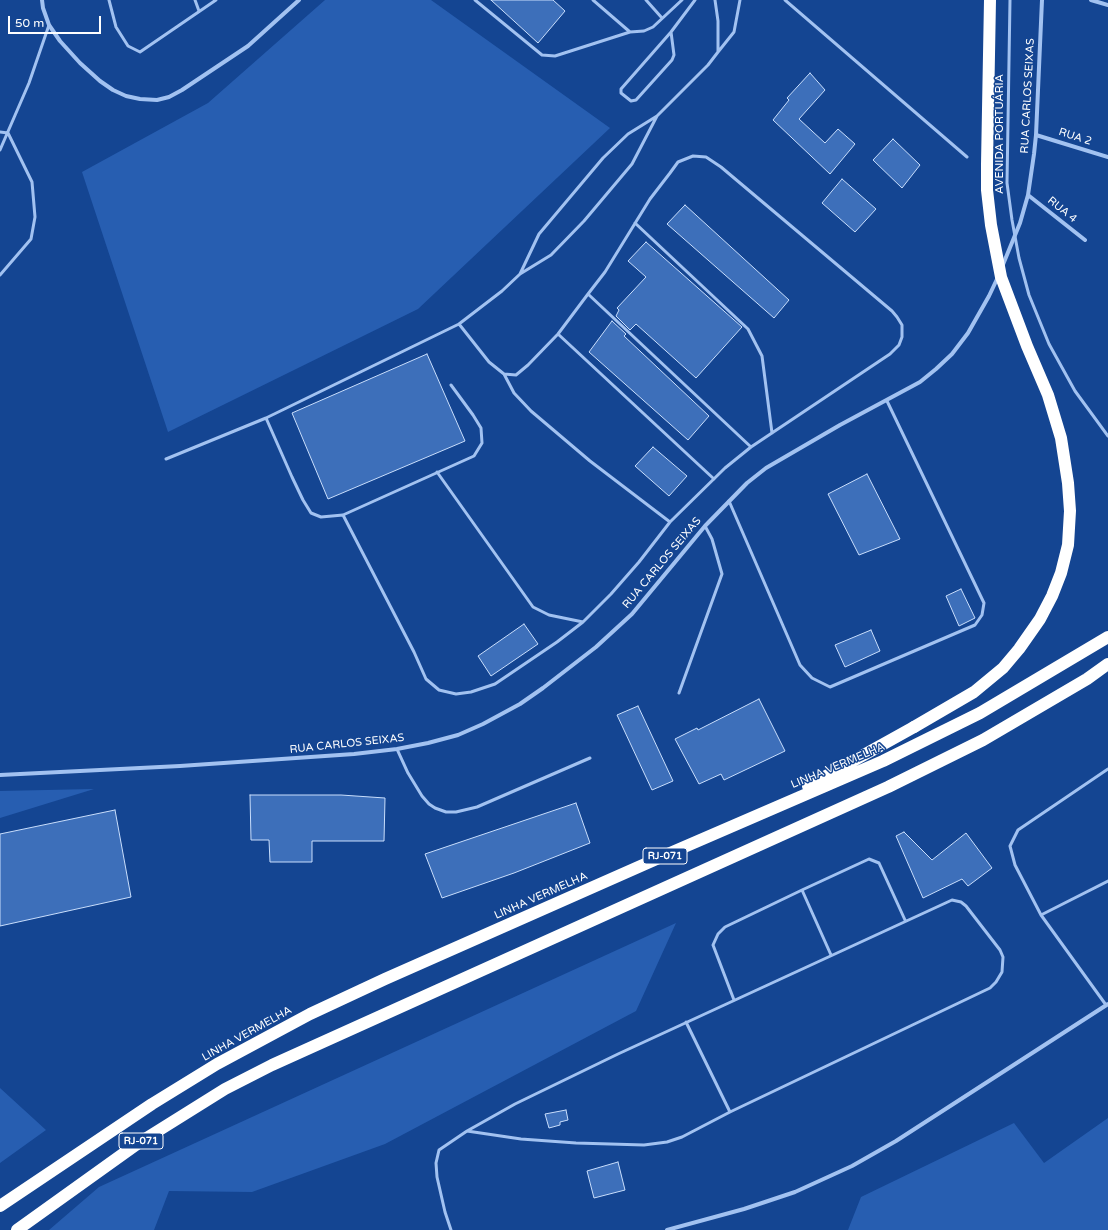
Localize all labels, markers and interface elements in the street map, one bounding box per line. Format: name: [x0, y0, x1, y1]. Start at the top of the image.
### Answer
scale bar: [10, 8, 103, 34]
text: 50 m: [15, 16, 44, 30]
street label: RUA CARLOS SEIXAS: [1018, 38, 1038, 154]
street label: AVENIDA PORTUÁRIA: [993, 74, 1007, 194]
street label: RUA 2: [1057, 125, 1093, 149]
street label: RUA 4: [1045, 194, 1079, 226]
street label: RUA CARLOS SEIXAS: [620, 515, 704, 611]
street label: RUA CARLOS SEIXAS: [289, 731, 405, 757]
street label: LINHA VERMELHA: [789, 740, 887, 792]
road number: RJ-071: [643, 848, 687, 864]
street label: LINHA VERMELHA: [492, 870, 590, 922]
street label: LINHA VERMELHA: [200, 1004, 294, 1064]
road number: RJ-071: [119, 1133, 163, 1149]

